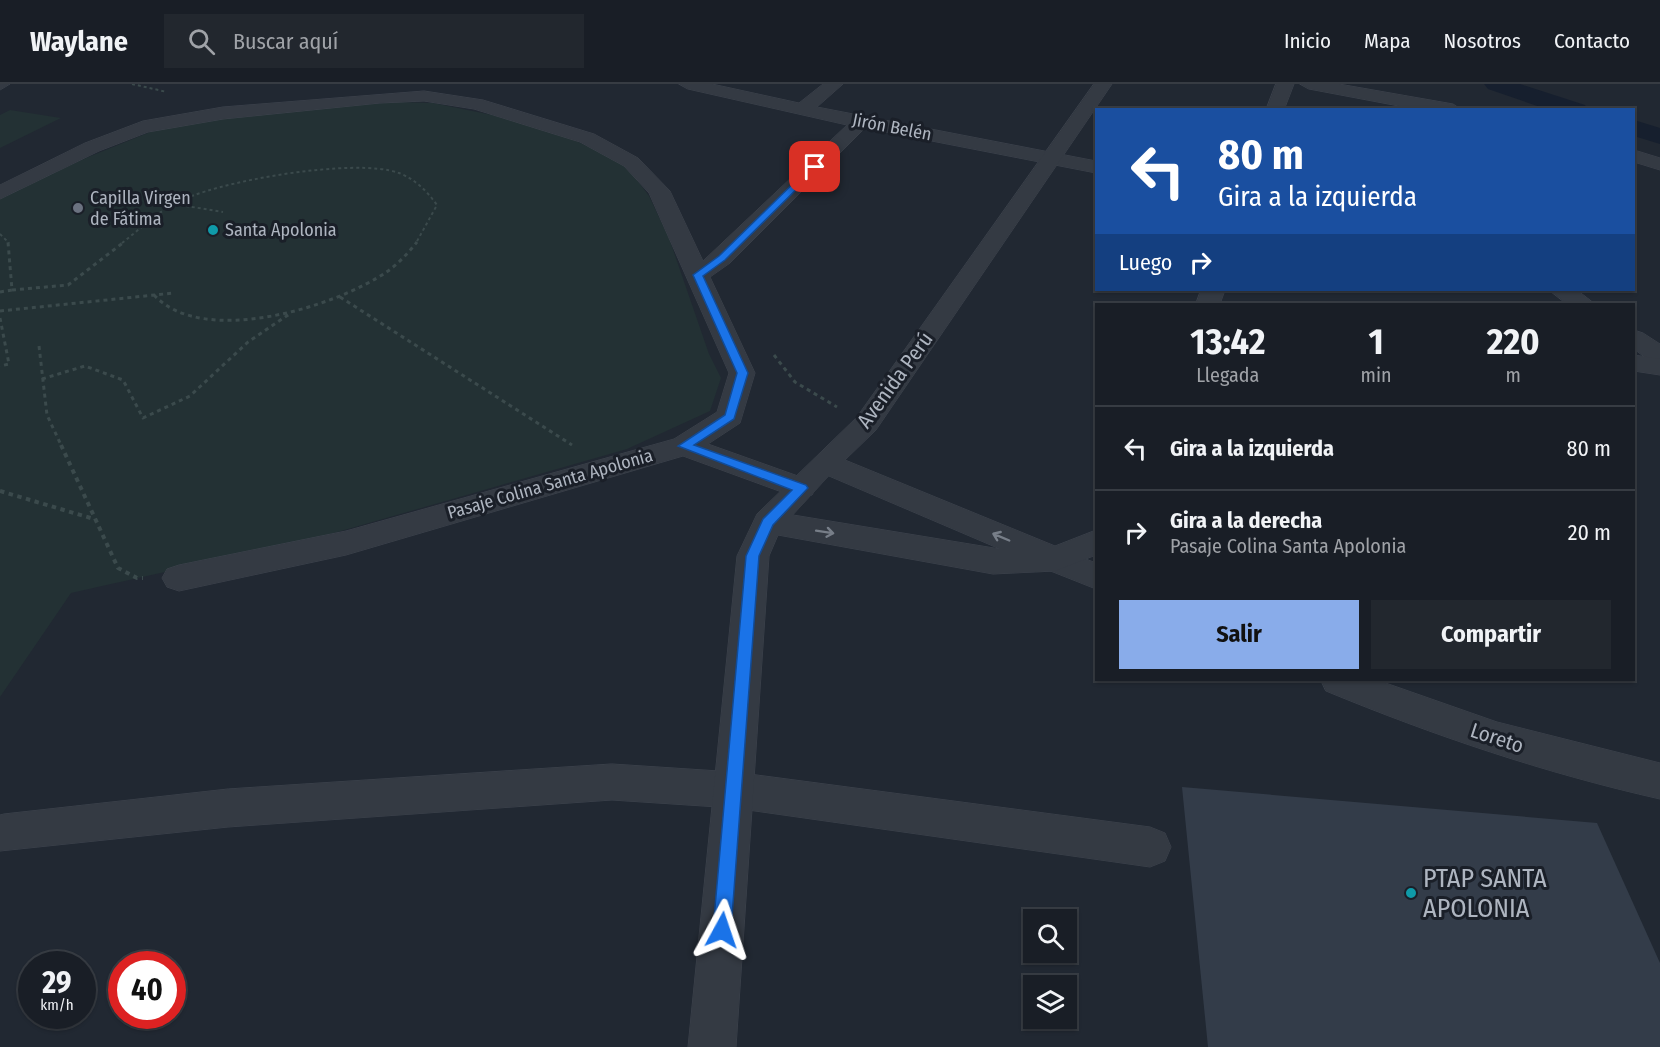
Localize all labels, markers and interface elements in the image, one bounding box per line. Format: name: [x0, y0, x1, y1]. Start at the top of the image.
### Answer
search box: [164, 14, 584, 68]
text: Waylane: [30, 25, 128, 58]
icon: search: [185, 25, 218, 58]
text: Buscar aquí: [233, 28, 338, 55]
text: Inicio: [1284, 28, 1331, 54]
text: Mapa: [1364, 28, 1411, 54]
text: Nosotros: [1444, 28, 1521, 54]
text: Contacto: [1554, 28, 1630, 54]
street label: Jirón Belén: [851, 109, 933, 145]
text: 80 m: [1218, 130, 1304, 180]
icon: left: [1119, 132, 1197, 210]
pin: [789, 141, 840, 192]
icon: arrive: [798, 150, 831, 183]
text: Gira a la izquierda: [1218, 181, 1417, 213]
place label: Capilla Virgen de Fátima: [90, 187, 191, 230]
marker: Capilla Virgen de Fátima: [71, 201, 85, 215]
place label: Santa Apolonia: [225, 219, 337, 241]
marker: Santa Apolonia: [206, 223, 220, 237]
icon: right: [1184, 246, 1217, 279]
text: Luego: [1119, 249, 1172, 276]
text: 13:42: [1190, 320, 1265, 364]
text: 1: [1368, 320, 1384, 364]
text: 220: [1487, 320, 1540, 364]
street label: Avenida Perú: [851, 327, 939, 433]
text: Llegada: [1196, 363, 1259, 387]
text: min: [1361, 363, 1392, 387]
text: m: [1506, 363, 1521, 387]
icon: left: [1119, 432, 1152, 465]
text: Gira a la izquierda: [1170, 435, 1334, 462]
text: 80 m: [1566, 435, 1611, 462]
street label: Pasaje Colina Santa Apolonia: [445, 444, 655, 524]
text: Gira a la derecha: [1170, 507, 1322, 534]
icon: right: [1119, 516, 1152, 549]
text: 20 m: [1568, 519, 1611, 546]
one-way arrow: [815, 527, 835, 538]
one-way arrow: [993, 531, 1011, 542]
text: Pasaje Colina Santa Apolonia: [1170, 534, 1406, 558]
button: Salir: [1119, 600, 1359, 669]
button: Compartir: [1371, 600, 1611, 669]
street label: Loreto: [1467, 717, 1527, 759]
place label: PTAP SANTA APOLONIA: [1423, 863, 1547, 924]
marker: PTAP SANTA APOLONIA: [1404, 886, 1418, 900]
position arrow: [690, 898, 754, 962]
map controls: [1023, 909, 1077, 1029]
button: search: [1023, 909, 1077, 963]
speed limit sign: 40: [108, 951, 186, 1029]
text: 29: [42, 965, 72, 1001]
button: layers: [1023, 975, 1077, 1029]
text: km/h: [40, 996, 74, 1014]

